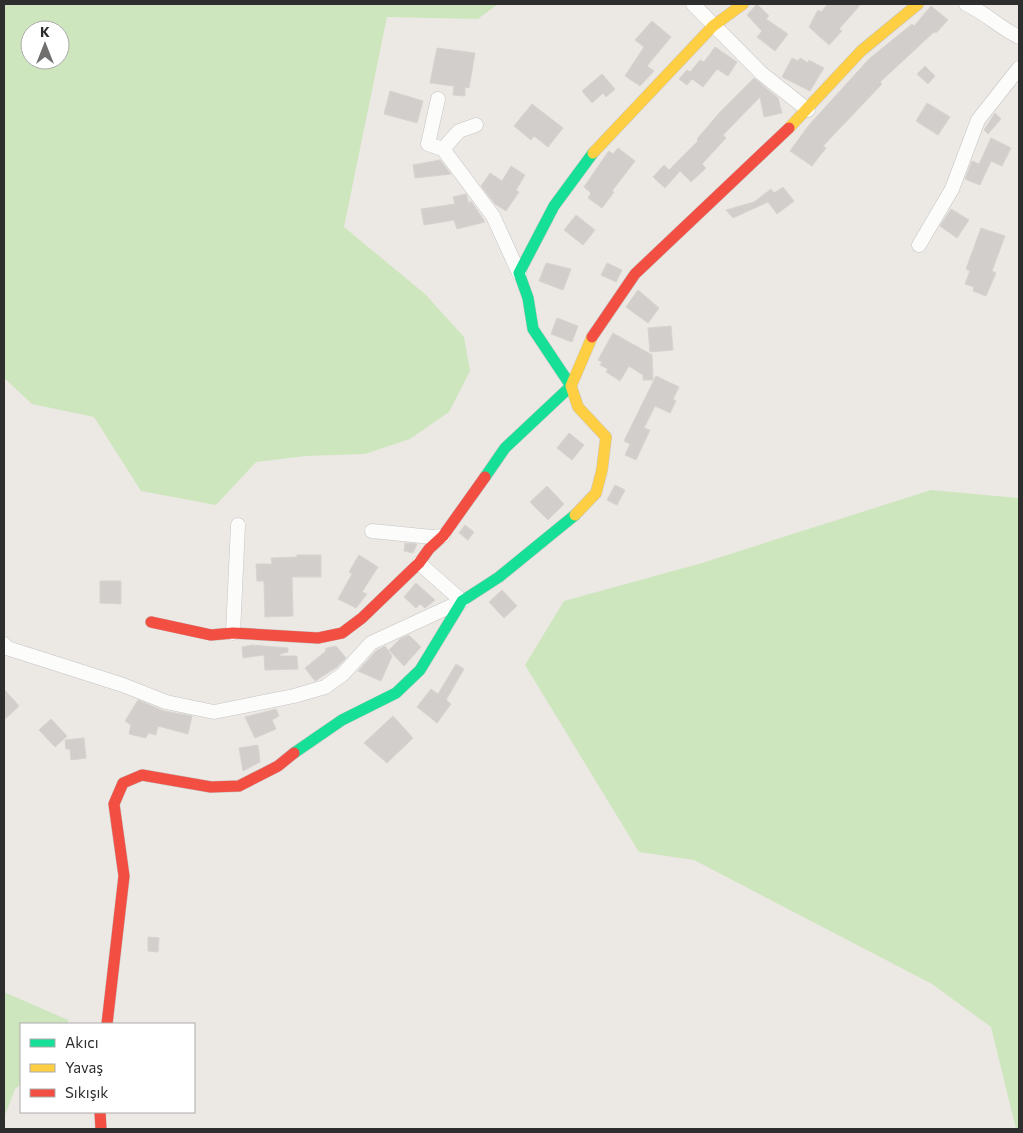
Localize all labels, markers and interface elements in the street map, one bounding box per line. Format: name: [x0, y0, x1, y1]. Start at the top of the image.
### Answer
north arrow: [20, 20, 70, 70]
text: K: [40, 23, 50, 40]
legend: [20, 1023, 195, 1113]
text: Akıcı: [65, 1033, 99, 1051]
text: Yavaş: [65, 1058, 103, 1076]
text: Sıkışık: [65, 1083, 108, 1101]

